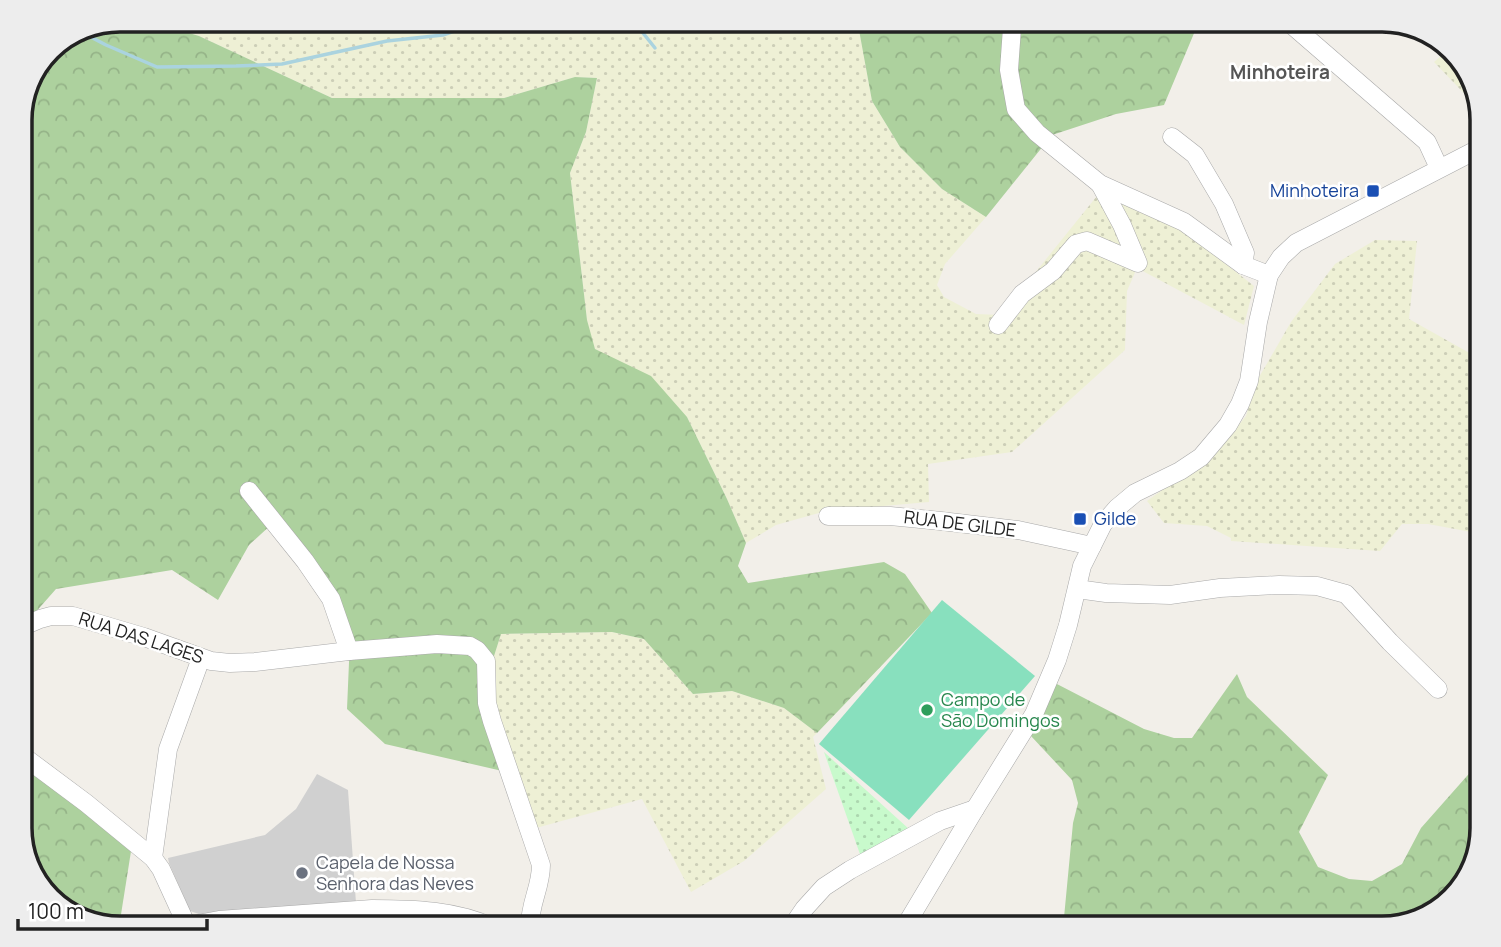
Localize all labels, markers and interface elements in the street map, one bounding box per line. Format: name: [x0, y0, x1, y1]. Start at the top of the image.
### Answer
district label: Minhoteira: [1230, 59, 1330, 85]
place label: Minhoteira: [1270, 178, 1359, 202]
marker: Minhoteira: [1365, 183, 1381, 199]
street label: RUA DE GILDE: [903, 504, 1018, 542]
place label: Gilde: [1094, 506, 1136, 530]
marker: Gilde: [1072, 511, 1088, 527]
street label: RUA DAS LAGES: [76, 606, 207, 669]
place label: Campo de São Domingos: [941, 687, 1060, 732]
marker: Campo de São Domingos: [919, 702, 935, 718]
place label: Capela de Nossa Senhora das Neves: [316, 850, 474, 895]
marker: Capela de Nossa Senhora das Neves: [294, 865, 310, 881]
scale bar: [18, 888, 206, 932]
text: 100 m: [28, 897, 84, 925]

